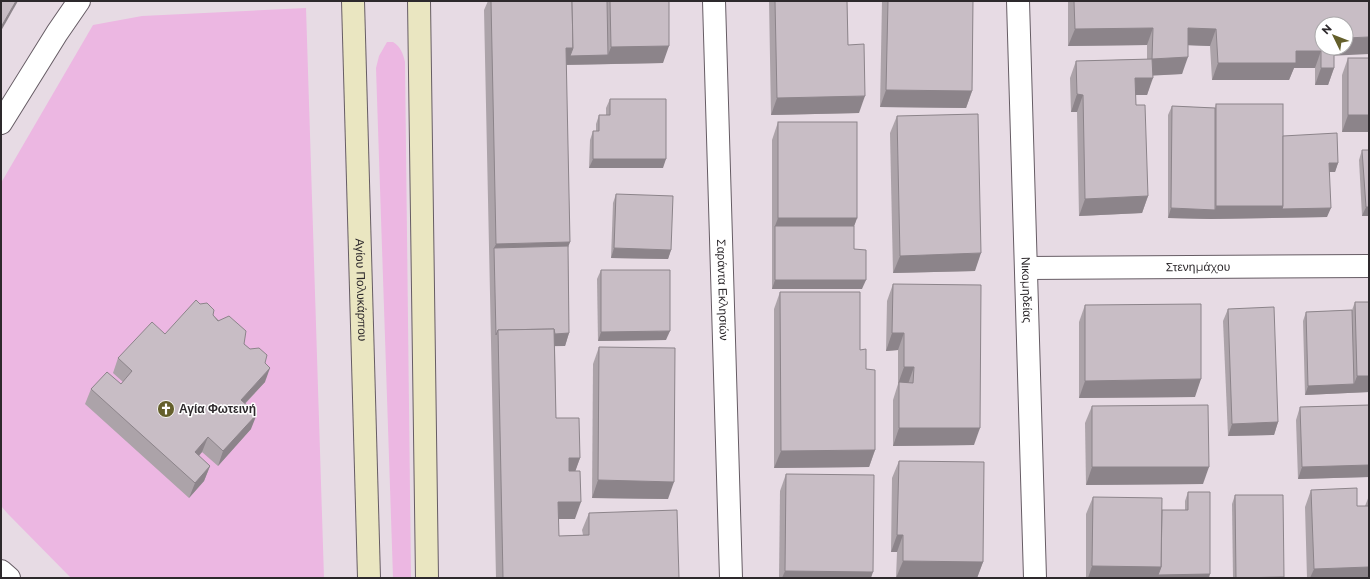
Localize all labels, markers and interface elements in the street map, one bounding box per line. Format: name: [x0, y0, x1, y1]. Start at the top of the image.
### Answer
north arrow: [1314, 16, 1354, 56]
text: N: [1319, 21, 1335, 37]
street label: Αγίου Πολυκάρπου: [353, 238, 370, 341]
street label: Σαράντα Εκλησιών: [714, 239, 732, 341]
street label: Νικομηδείας: [1019, 257, 1035, 323]
street label: Στενημάχου: [1166, 259, 1230, 274]
church icon: Αγία Φωτεινή: [156, 399, 176, 419]
place label: Αγία Φωτεινή: [179, 401, 256, 416]

